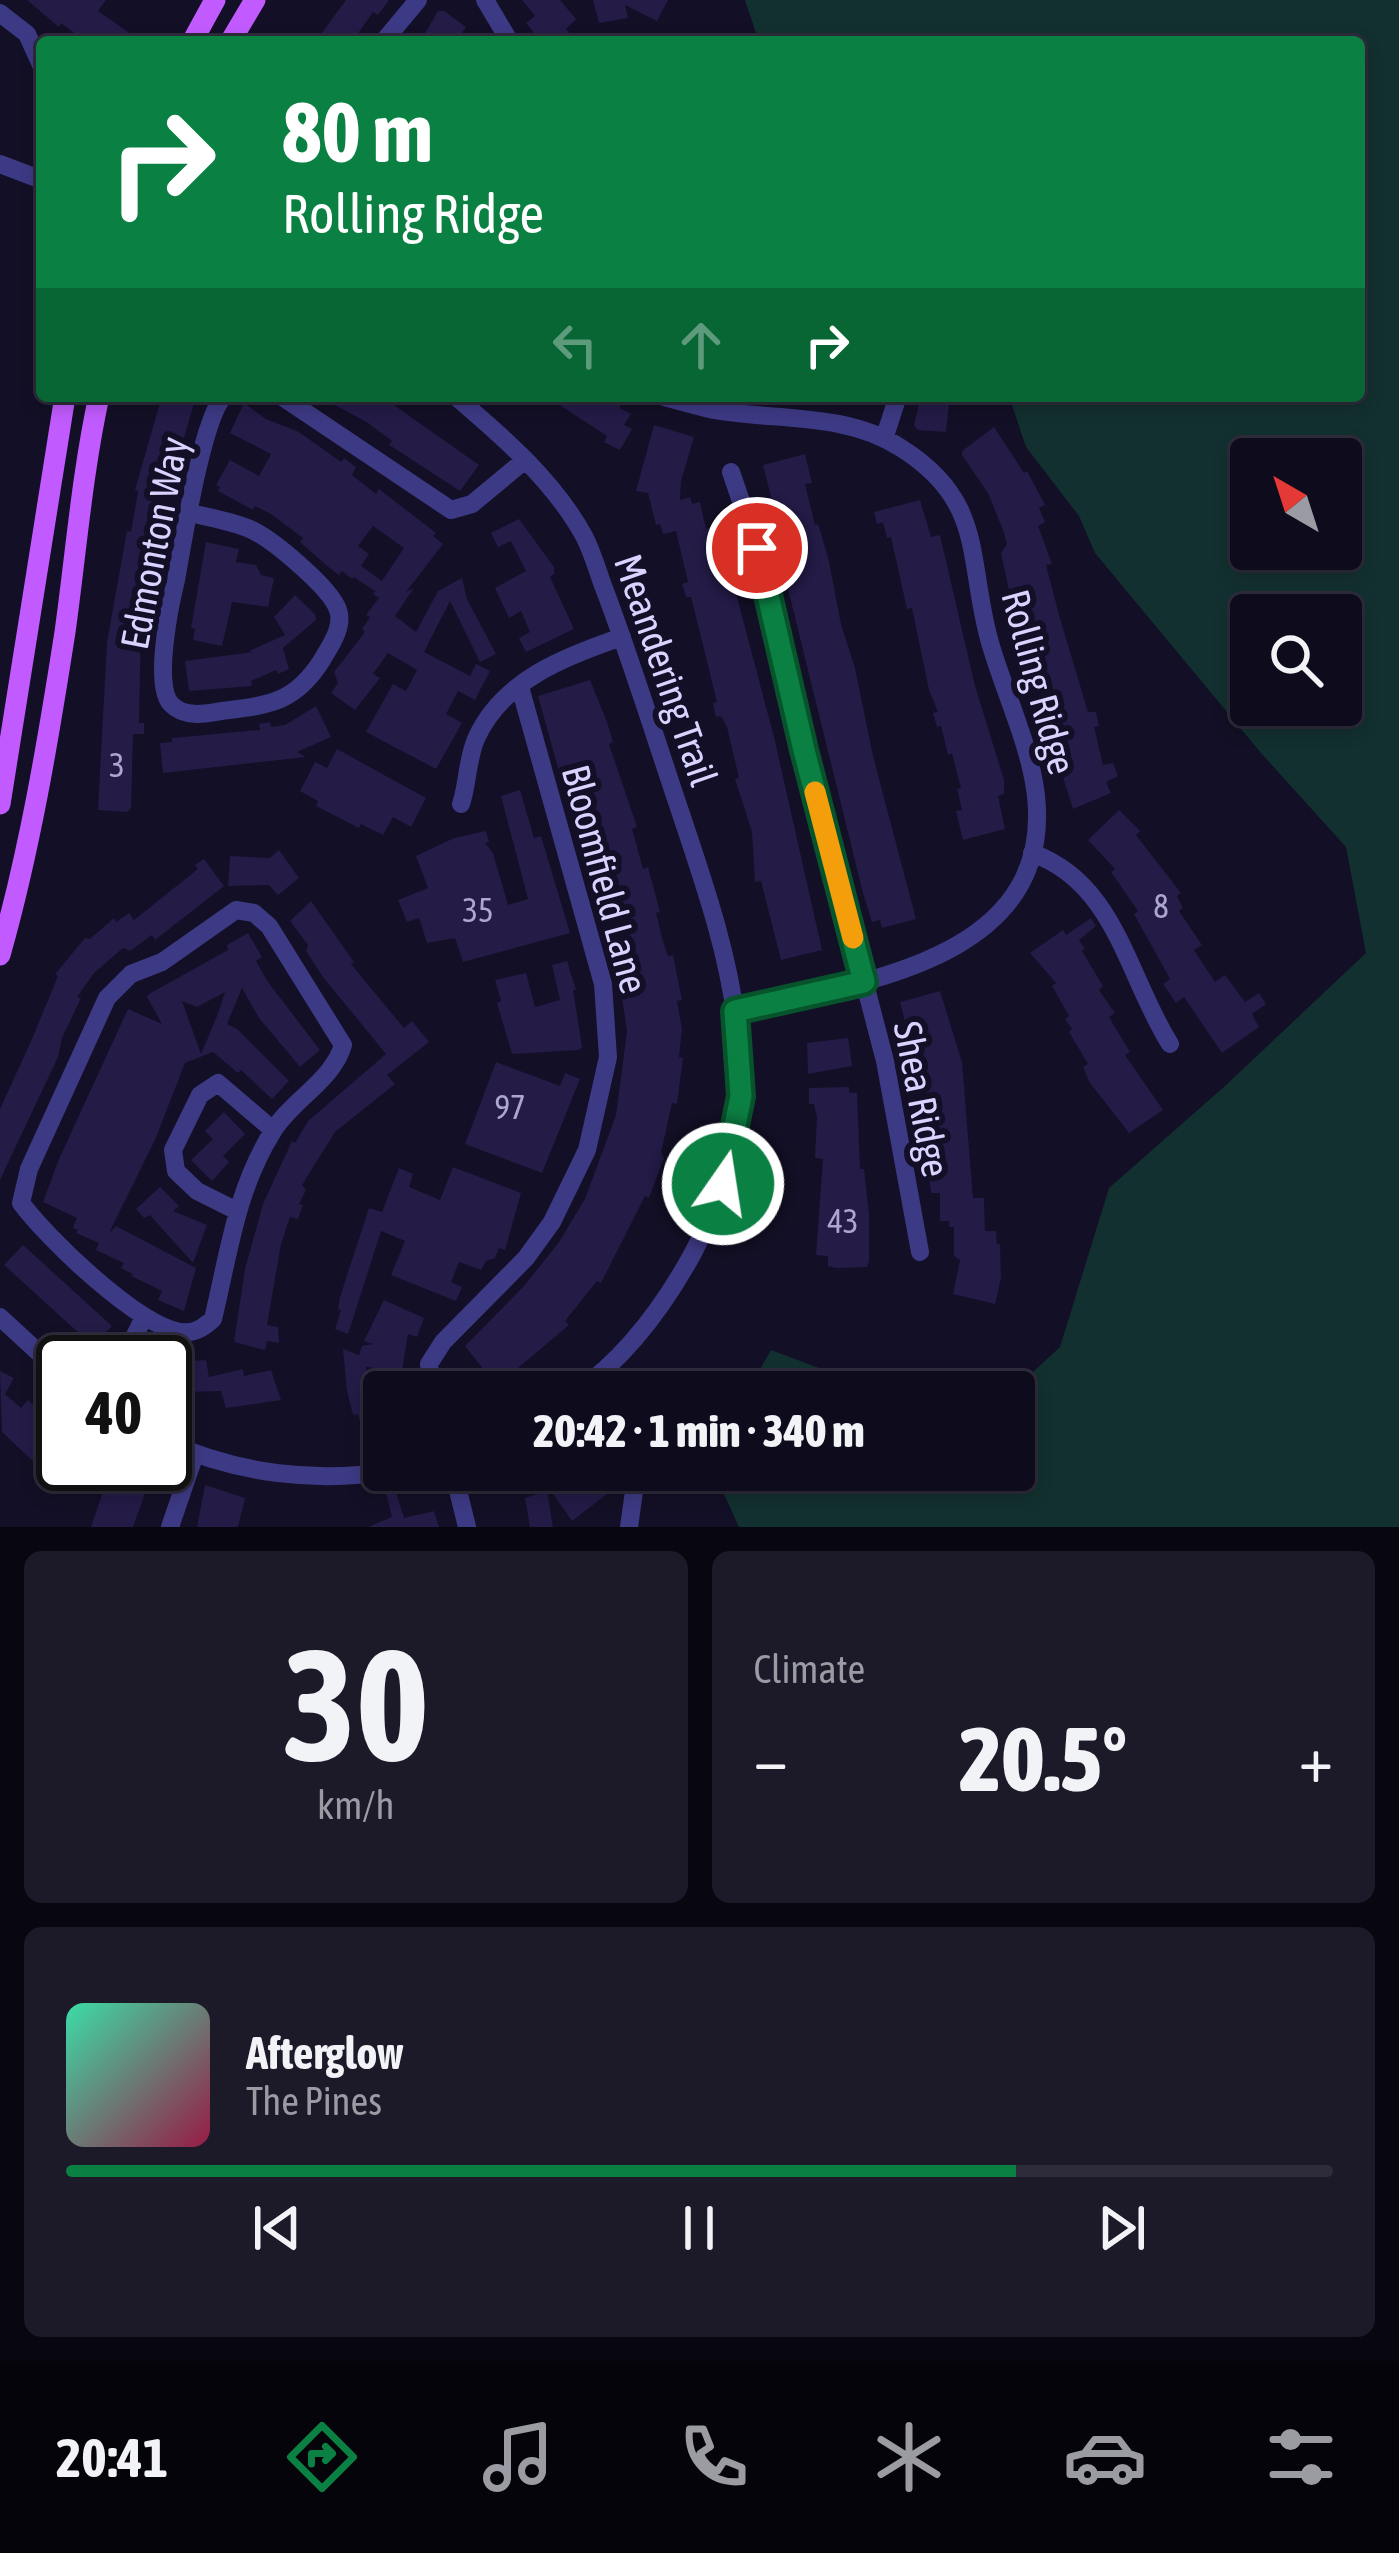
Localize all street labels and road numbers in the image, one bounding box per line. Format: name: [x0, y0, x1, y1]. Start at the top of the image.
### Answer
street label: Edmonton Way: [112, 433, 196, 653]
street label: Meandering Trail: [606, 549, 726, 791]
street label: Rolling Ridge: [993, 585, 1085, 779]
street label: Bloomfield Lane: [553, 760, 657, 998]
street label: Shea Ridge: [885, 1018, 959, 1180]

